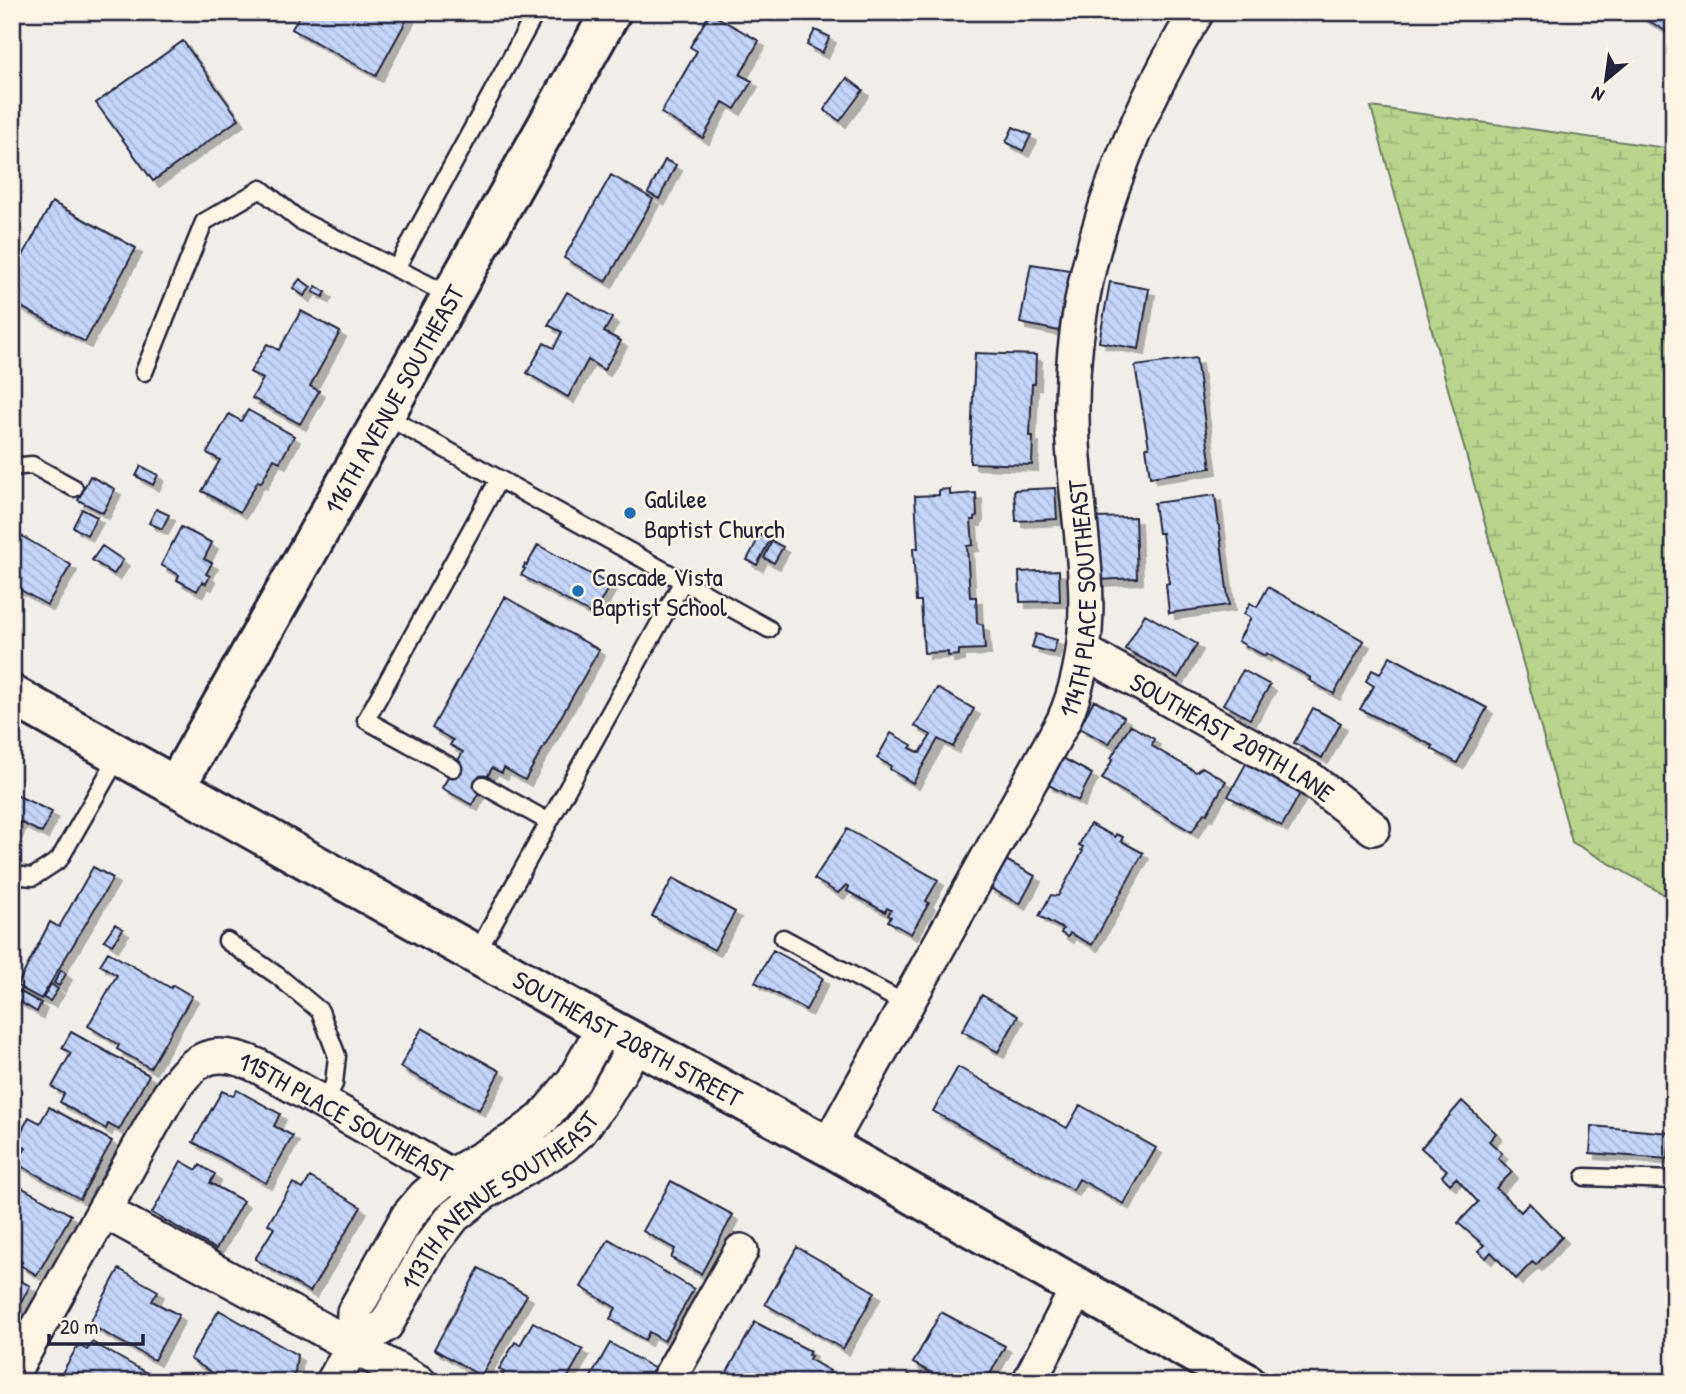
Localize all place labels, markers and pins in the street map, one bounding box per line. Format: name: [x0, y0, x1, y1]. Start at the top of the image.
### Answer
place label: Galilee Baptist Church: [644, 481, 785, 546]
marker: Galilee Baptist Church: [622, 505, 638, 521]
place label: Cascade Vista Baptist School: [592, 559, 727, 624]
marker: Cascade Vista Baptist School: [570, 583, 586, 599]

